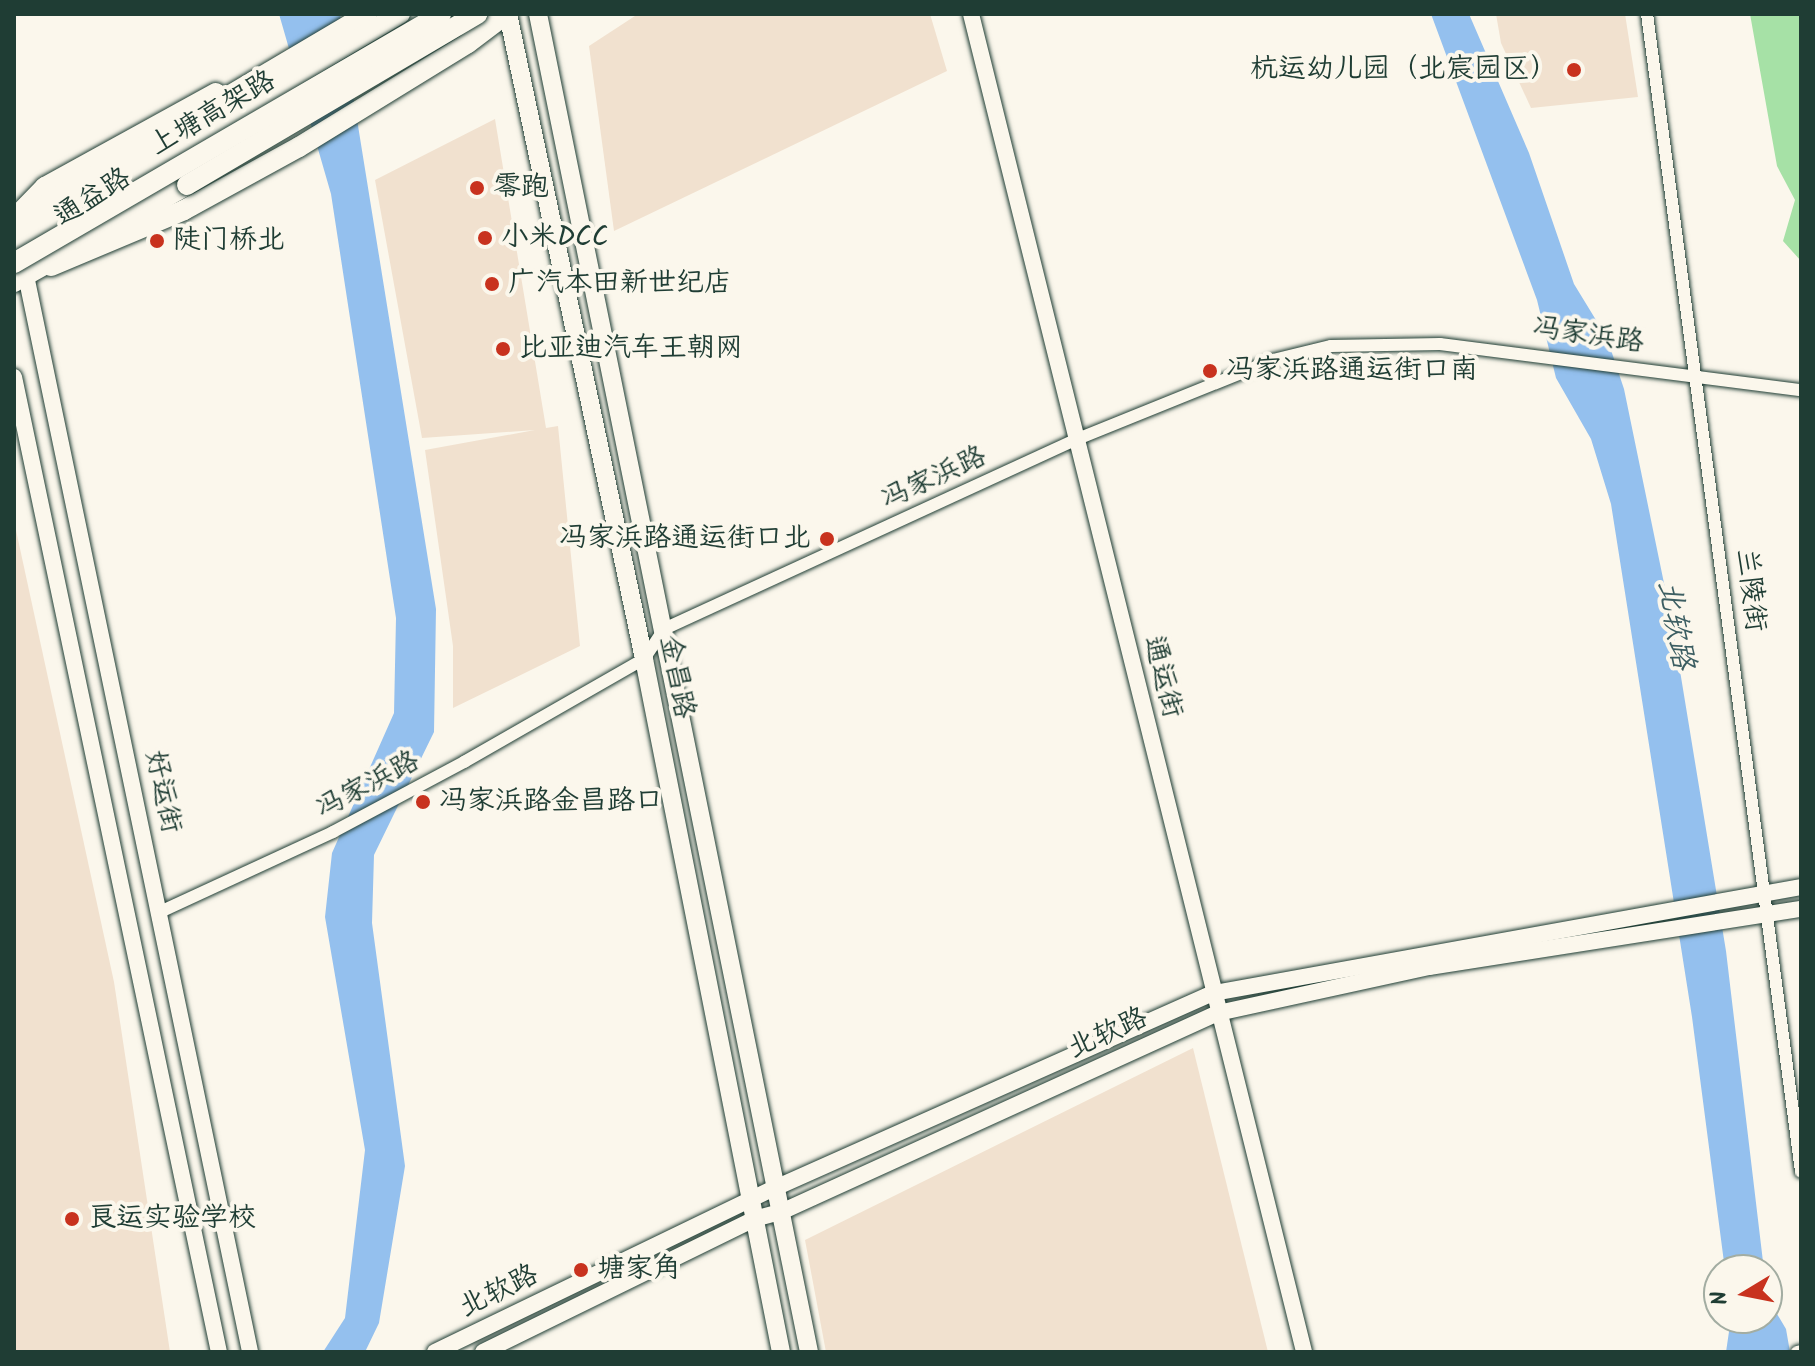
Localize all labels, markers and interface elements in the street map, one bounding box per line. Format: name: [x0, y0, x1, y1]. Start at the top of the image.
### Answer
place label: 杭运幼儿园（北宸园区）: [1250, 53, 1558, 87]
marker: 杭运幼儿园（北宸园区）: [1565, 61, 1583, 79]
street label: 上塘高架路: [144, 64, 282, 164]
street label: 通益路: [48, 161, 138, 235]
place label: 零跑: [493, 171, 549, 205]
marker: 零跑: [468, 179, 486, 197]
place label: 小米DCC: [501, 221, 609, 255]
place label: 陡门桥北: [173, 224, 285, 258]
marker: 小米DCC: [476, 229, 494, 247]
marker: 陡门桥北: [148, 232, 166, 250]
place label: 广汽本田新世纪店: [508, 267, 732, 301]
marker: 广汽本田新世纪店: [483, 275, 501, 293]
street label: 冯家浜路: [1530, 312, 1646, 360]
place label: 比亚迪汽车王朝网: [519, 332, 743, 366]
marker: 比亚迪汽车王朝网: [494, 340, 512, 358]
place label: 冯家浜路通运街口南: [1226, 354, 1478, 388]
marker: 冯家浜路通运街口南: [1201, 362, 1219, 380]
street label: 冯家浜路: [876, 440, 992, 518]
place label: 冯家浜路通运街口北: [559, 522, 811, 556]
marker: 冯家浜路通运街口北: [818, 530, 836, 548]
street label: 兰陵街: [1728, 546, 1772, 634]
water label: 北软路: [1649, 578, 1701, 672]
street label: 通运街: [1136, 632, 1188, 722]
street label: 金昌路: [651, 633, 701, 721]
street label: 冯家浜路: [311, 745, 425, 827]
street label: 好运街: [137, 747, 187, 837]
place label: 冯家浜路金昌路口: [439, 785, 663, 819]
marker: 冯家浜路金昌路口: [414, 793, 432, 811]
street label: 北软路: [1063, 1002, 1153, 1066]
place label: 良运实验学校: [88, 1202, 256, 1236]
marker: 良运实验学校: [63, 1210, 81, 1228]
place label: 塘家角: [597, 1253, 681, 1287]
north arrow: [1703, 1254, 1783, 1334]
street label: 北软路: [454, 1258, 544, 1326]
marker: 塘家角: [572, 1261, 590, 1279]
text: N: [1702, 1288, 1739, 1308]

